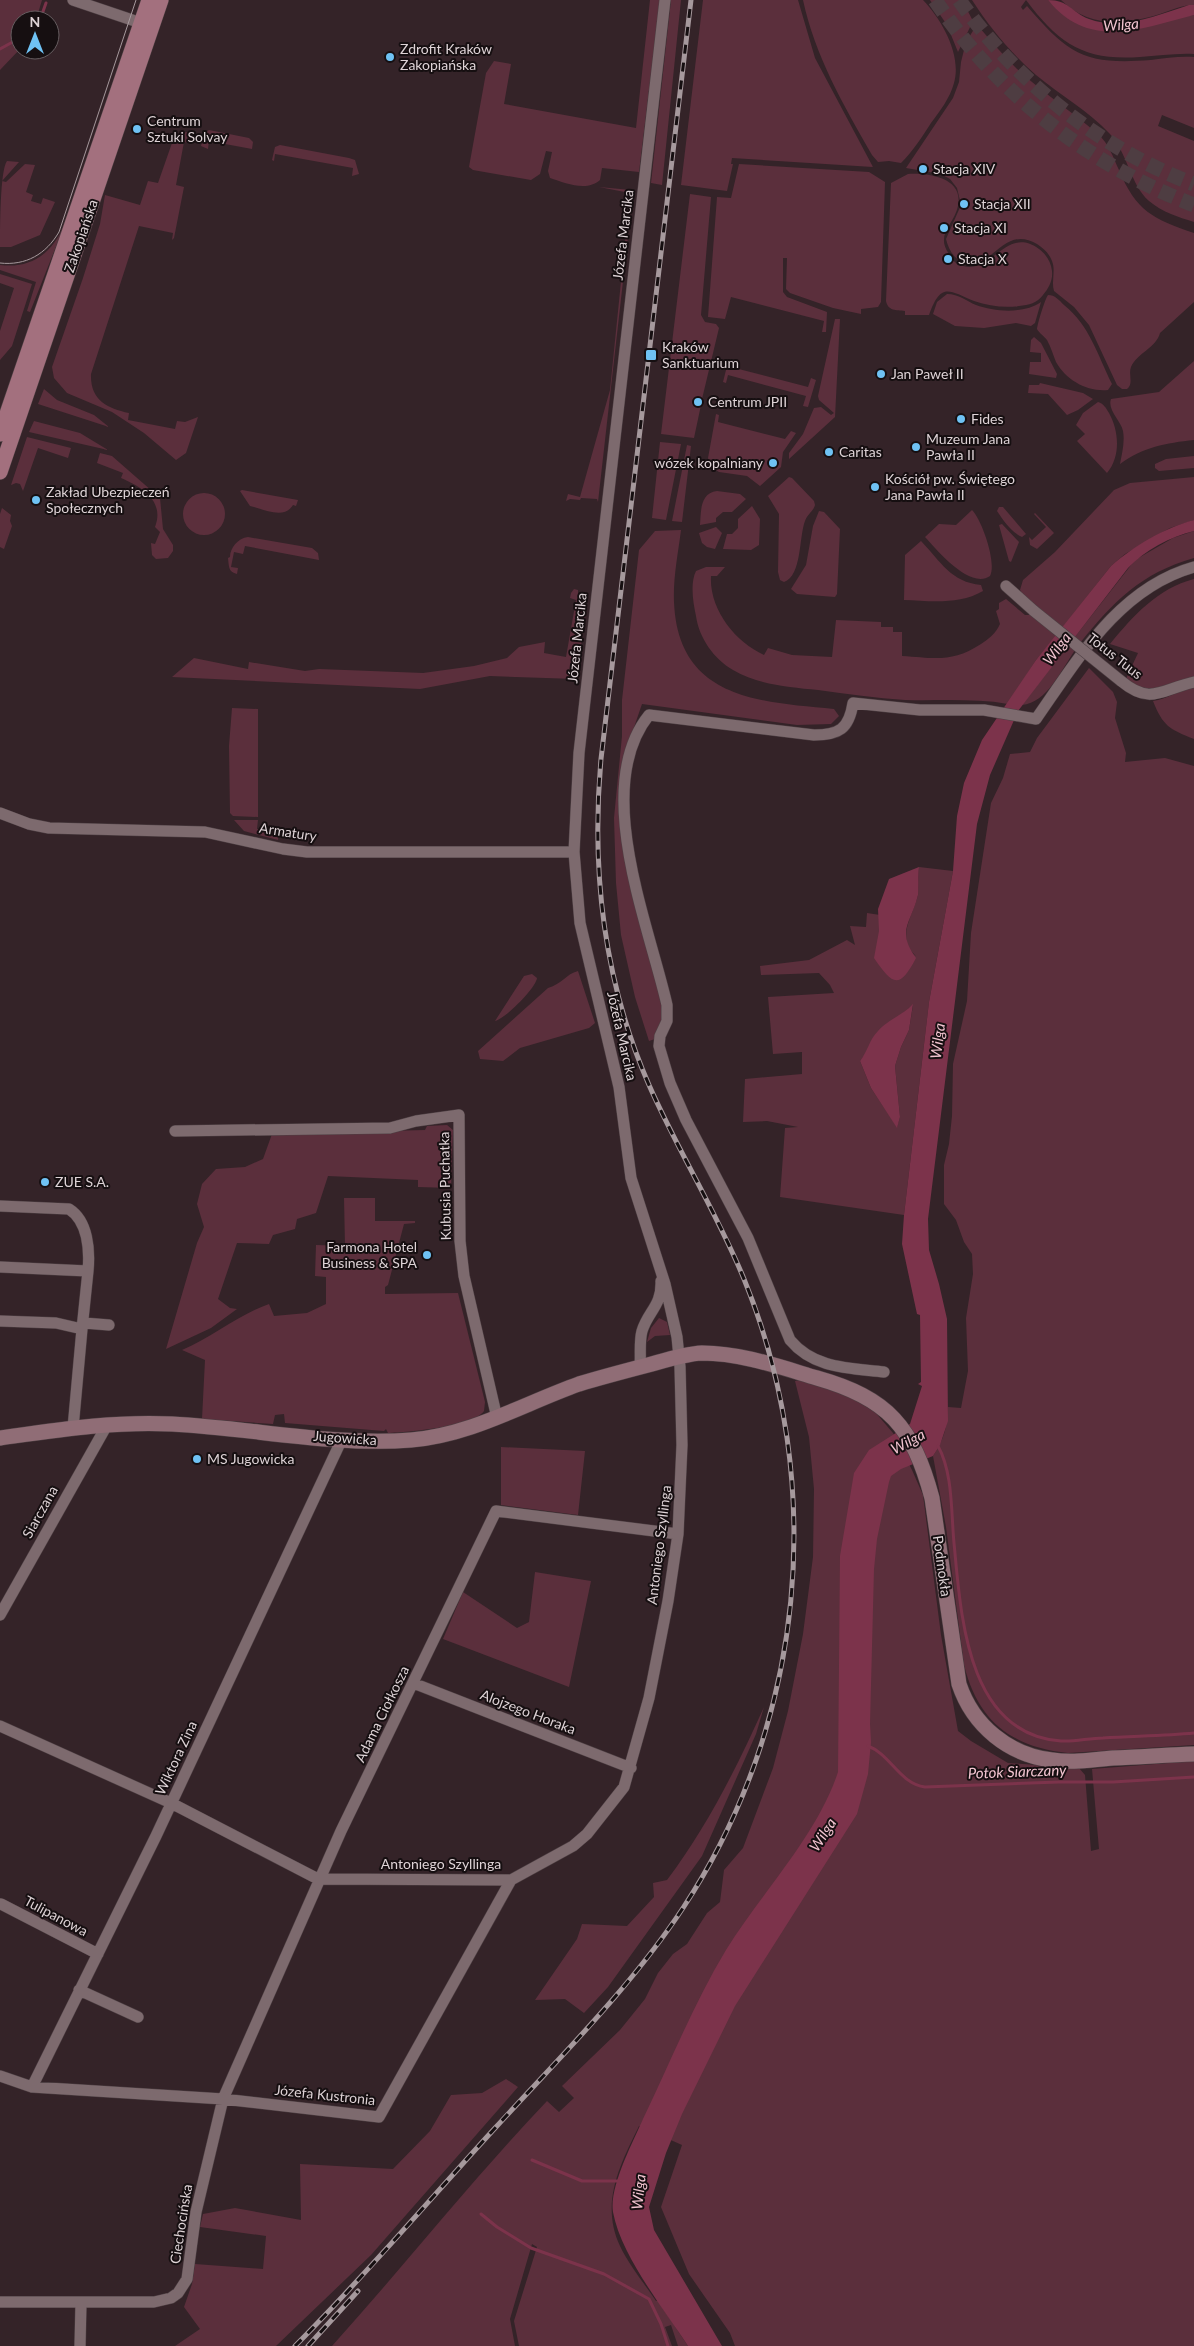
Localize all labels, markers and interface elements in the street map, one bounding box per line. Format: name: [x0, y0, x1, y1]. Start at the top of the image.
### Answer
north arrow: [10, 10, 60, 60]
text: N: [30, 13, 40, 30]
water label: Wilga: [1102, 14, 1140, 34]
place label: Zdrofit Kraków Zakopiańska: [400, 40, 492, 73]
marker: Zdrofit Kraków Zakopiańska: [384, 51, 396, 63]
place label: Centrum Sztuki Solvay: [147, 112, 228, 145]
marker: Centrum Sztuki Solvay: [131, 123, 143, 135]
place label: Stacja XIV: [933, 160, 996, 177]
marker: Stacja XIV: [917, 163, 929, 175]
street label: Józefa Marcika: [609, 189, 636, 281]
place label: Stacja XII: [974, 195, 1031, 212]
street label: Zakopiańska: [60, 197, 101, 275]
marker: Stacja XII: [958, 198, 970, 210]
place label: Stacja XI: [954, 219, 1007, 236]
marker: Stacja XI: [938, 222, 950, 234]
place label: Stacja X: [958, 250, 1007, 267]
marker: Stacja X: [942, 253, 954, 265]
place label: Kraków Sanktuarium: [662, 338, 739, 371]
marker: Kraków Sanktuarium: [644, 348, 658, 362]
place label: Jan Paweł II: [891, 365, 964, 382]
marker: Jan Paweł II: [875, 368, 887, 380]
place label: Centrum JPII: [708, 393, 787, 410]
marker: Centrum JPII: [692, 396, 704, 408]
place label: Fides: [971, 410, 1004, 427]
marker: Fides: [955, 413, 967, 425]
place label: Muzeum Jana Pawła II: [926, 430, 1010, 463]
marker: Muzeum Jana Pawła II: [910, 441, 922, 453]
place label: Caritas: [839, 443, 882, 460]
marker: Caritas: [823, 446, 835, 458]
place label: wózek kopalniany: [654, 454, 764, 471]
marker: wózek kopalniany: [767, 457, 779, 469]
place label: Kościół pw. Świętego Jana Pawła II: [885, 470, 1015, 503]
marker: Kościół pw. Świętego Jana Pawła II: [869, 481, 881, 493]
place label: Zakład Ubezpieczeń Społecznych: [46, 483, 170, 516]
marker: Zakład Ubezpieczeń Społecznych: [30, 494, 42, 506]
street label: Józefa Marcika: [563, 592, 590, 684]
water label: Wilga: [1038, 628, 1074, 668]
street label: Totus Tuus: [1085, 629, 1146, 682]
street label: Armatury: [258, 819, 319, 845]
street label: Józefa Marcika: [604, 990, 641, 1082]
water label: Wilga: [926, 1022, 948, 1060]
street label: Kubusia Puchatka: [435, 1131, 454, 1241]
place label: ZUE S.A.: [55, 1173, 109, 1190]
marker: ZUE S.A.: [39, 1176, 51, 1188]
place label: Farmona Hotel Business & SPA: [322, 1238, 418, 1271]
marker: Farmona Hotel Business & SPA: [421, 1249, 433, 1261]
water label: Wilga: [887, 1425, 928, 1457]
street label: Jugowicka: [313, 1427, 377, 1448]
place label: MS Jugowicka: [207, 1450, 294, 1467]
marker: MS Jugowicka: [191, 1453, 203, 1465]
street label: Siarczana: [18, 1483, 61, 1541]
street label: Antoniego Szyllinga: [643, 1484, 674, 1606]
street label: Podmokła: [930, 1534, 955, 1598]
street label: Adama Ciołkosza: [351, 1663, 412, 1765]
street label: Alojzego Horaka: [478, 1686, 578, 1738]
street label: Wiktora Zina: [151, 1718, 200, 1798]
water label: Potok Siarczany: [967, 1760, 1067, 1782]
water label: Wilga: [805, 1814, 840, 1854]
street label: Antoniego Szyllinga: [381, 1855, 501, 1872]
street label: Tulipanowa: [22, 1892, 91, 1939]
street label: Józefa Kustronia: [274, 2081, 376, 2108]
water label: Wilga: [627, 2173, 649, 2211]
street label: Ciechocińska: [166, 2183, 195, 2265]

